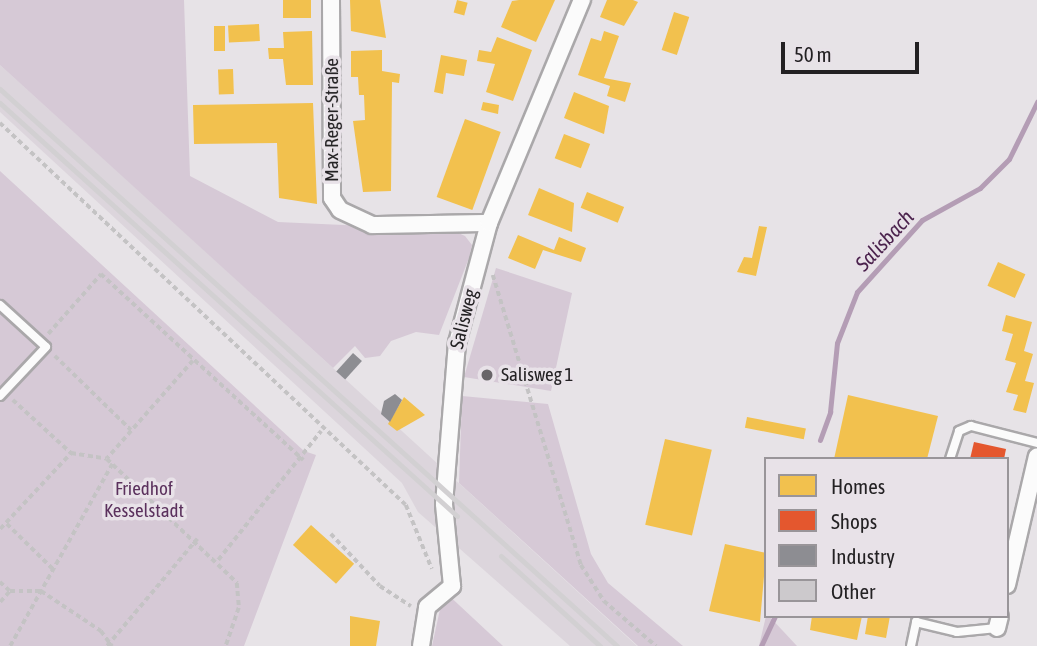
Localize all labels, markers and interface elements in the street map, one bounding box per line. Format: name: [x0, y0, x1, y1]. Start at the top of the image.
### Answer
scale bar: [785, 28, 923, 72]
text: 50 m: [794, 42, 832, 66]
street label: Max-Reger-Straße: [321, 58, 343, 182]
water label: Salisbach: [850, 204, 918, 276]
street label: Salisweg: [446, 287, 482, 351]
place label: Salisweg 1: [501, 364, 573, 386]
marker: Salisweg 1: [479, 367, 495, 383]
legend: [764, 457, 1009, 618]
text: Homes: [831, 474, 885, 498]
park label: Friedhof Kesselstadt: [104, 478, 184, 522]
text: Shops: [831, 509, 877, 533]
text: Industry: [831, 544, 895, 568]
text: Other: [831, 579, 875, 603]

